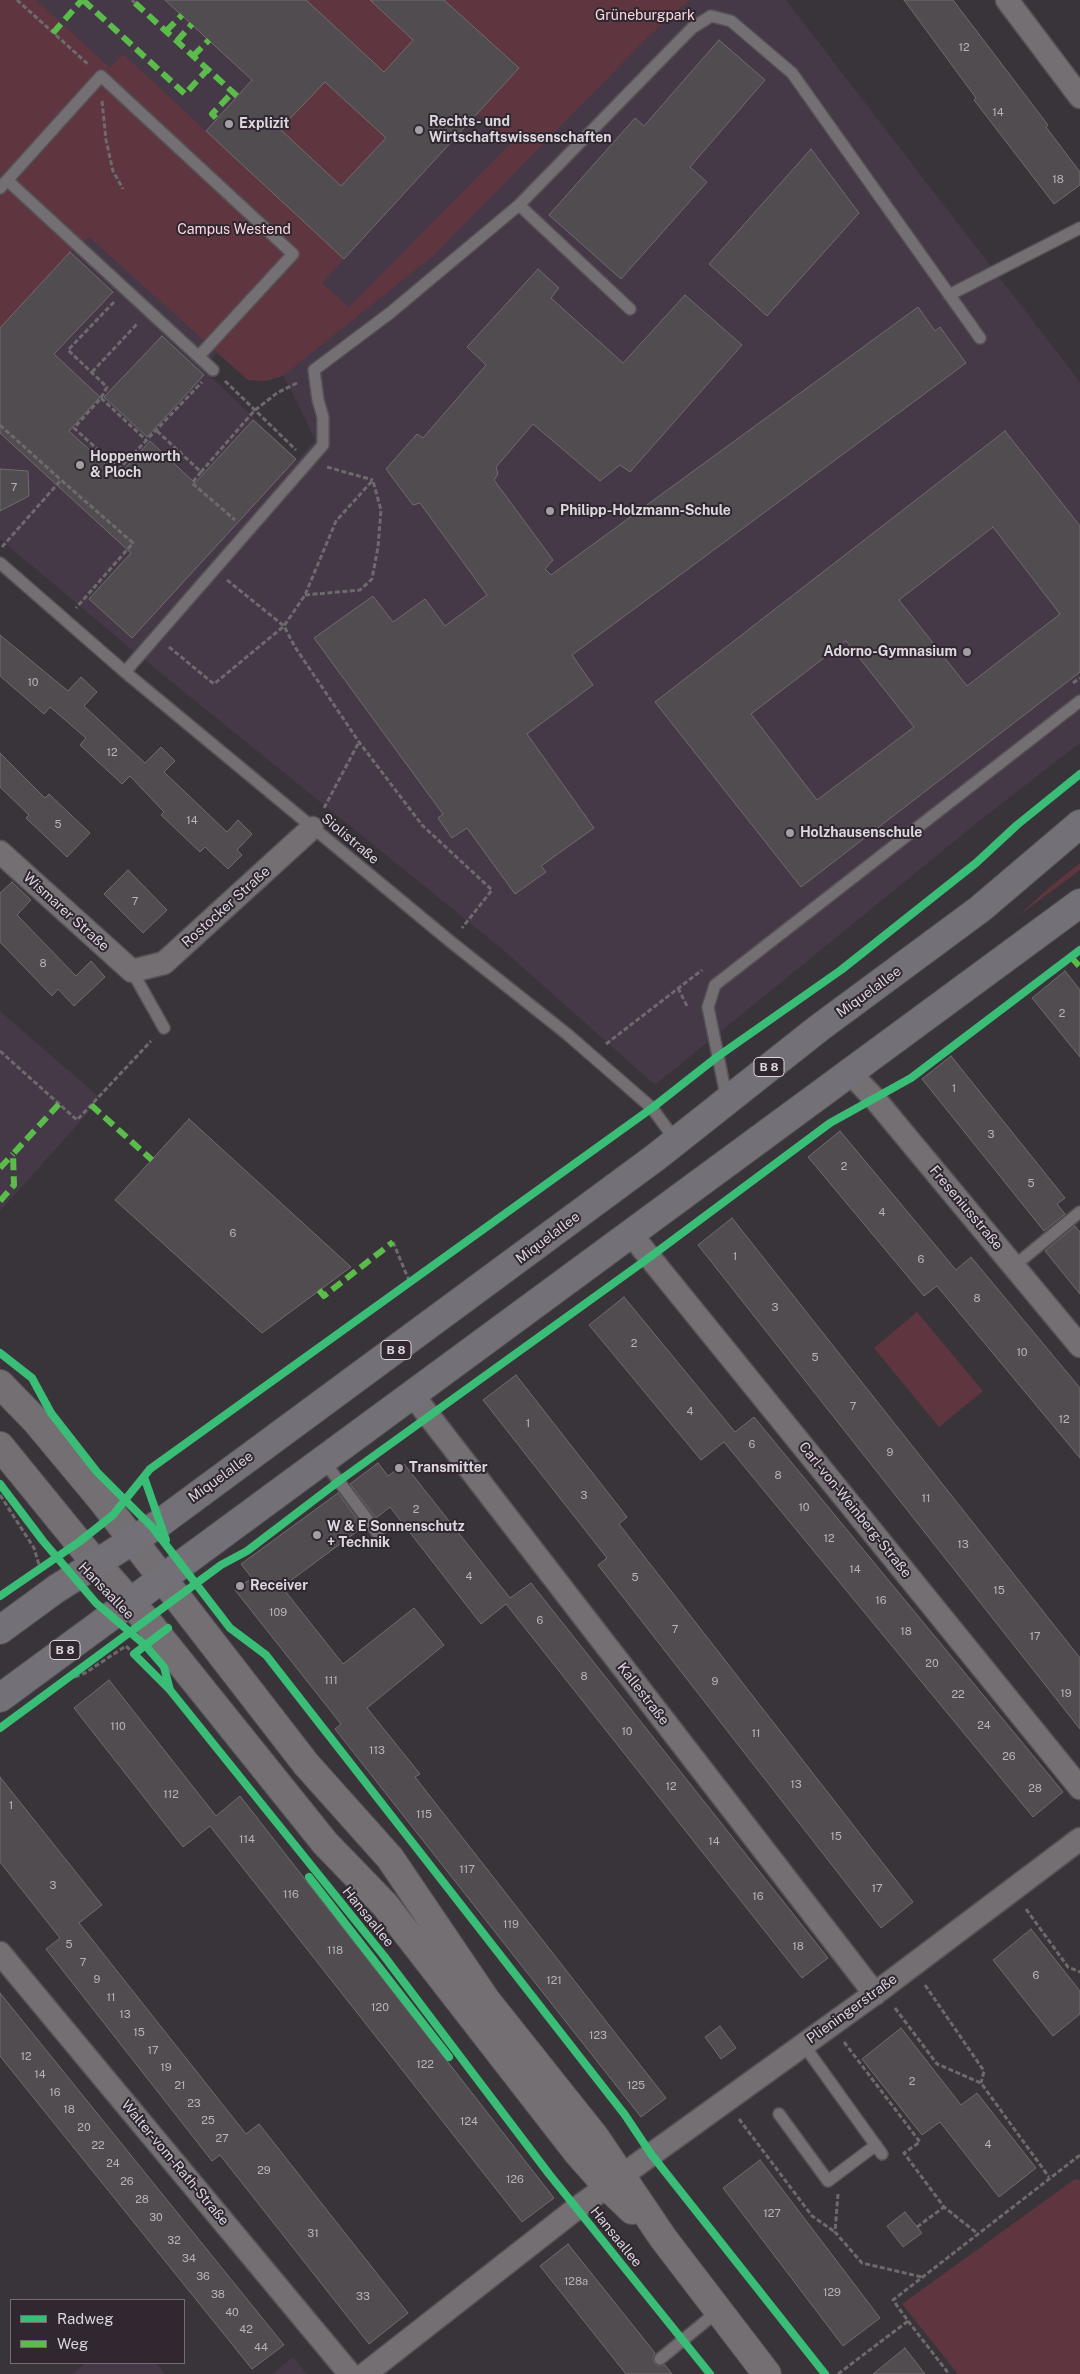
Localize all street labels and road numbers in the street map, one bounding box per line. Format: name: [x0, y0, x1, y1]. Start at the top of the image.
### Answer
street label: Siolistraße: [318, 810, 382, 868]
street label: Rostocker Straße: [178, 863, 274, 951]
street label: Wismarer Straße: [20, 869, 112, 955]
street label: Miquelallee: [833, 963, 905, 1021]
road number: B 8: [754, 1058, 784, 1076]
street label: Freseniusstraße: [926, 1162, 1006, 1254]
street label: Miquelallee: [513, 1208, 583, 1268]
road number: B 8: [381, 1340, 411, 1360]
street label: Carl-von-Weinberg-Straße: [795, 1439, 915, 1581]
street label: Miquelallee: [185, 1448, 257, 1506]
street label: Hansaallee: [75, 1559, 137, 1623]
road number: B 8: [50, 1640, 80, 1660]
street label: Kallestraße: [613, 1659, 673, 1729]
street label: Hansaallee: [339, 1883, 397, 1951]
street label: Plieningerstraße: [804, 1971, 900, 2047]
street label: Walter-vom-Rath-Straße: [118, 2097, 232, 2229]
street label: Hansaallee: [587, 2203, 645, 2271]

